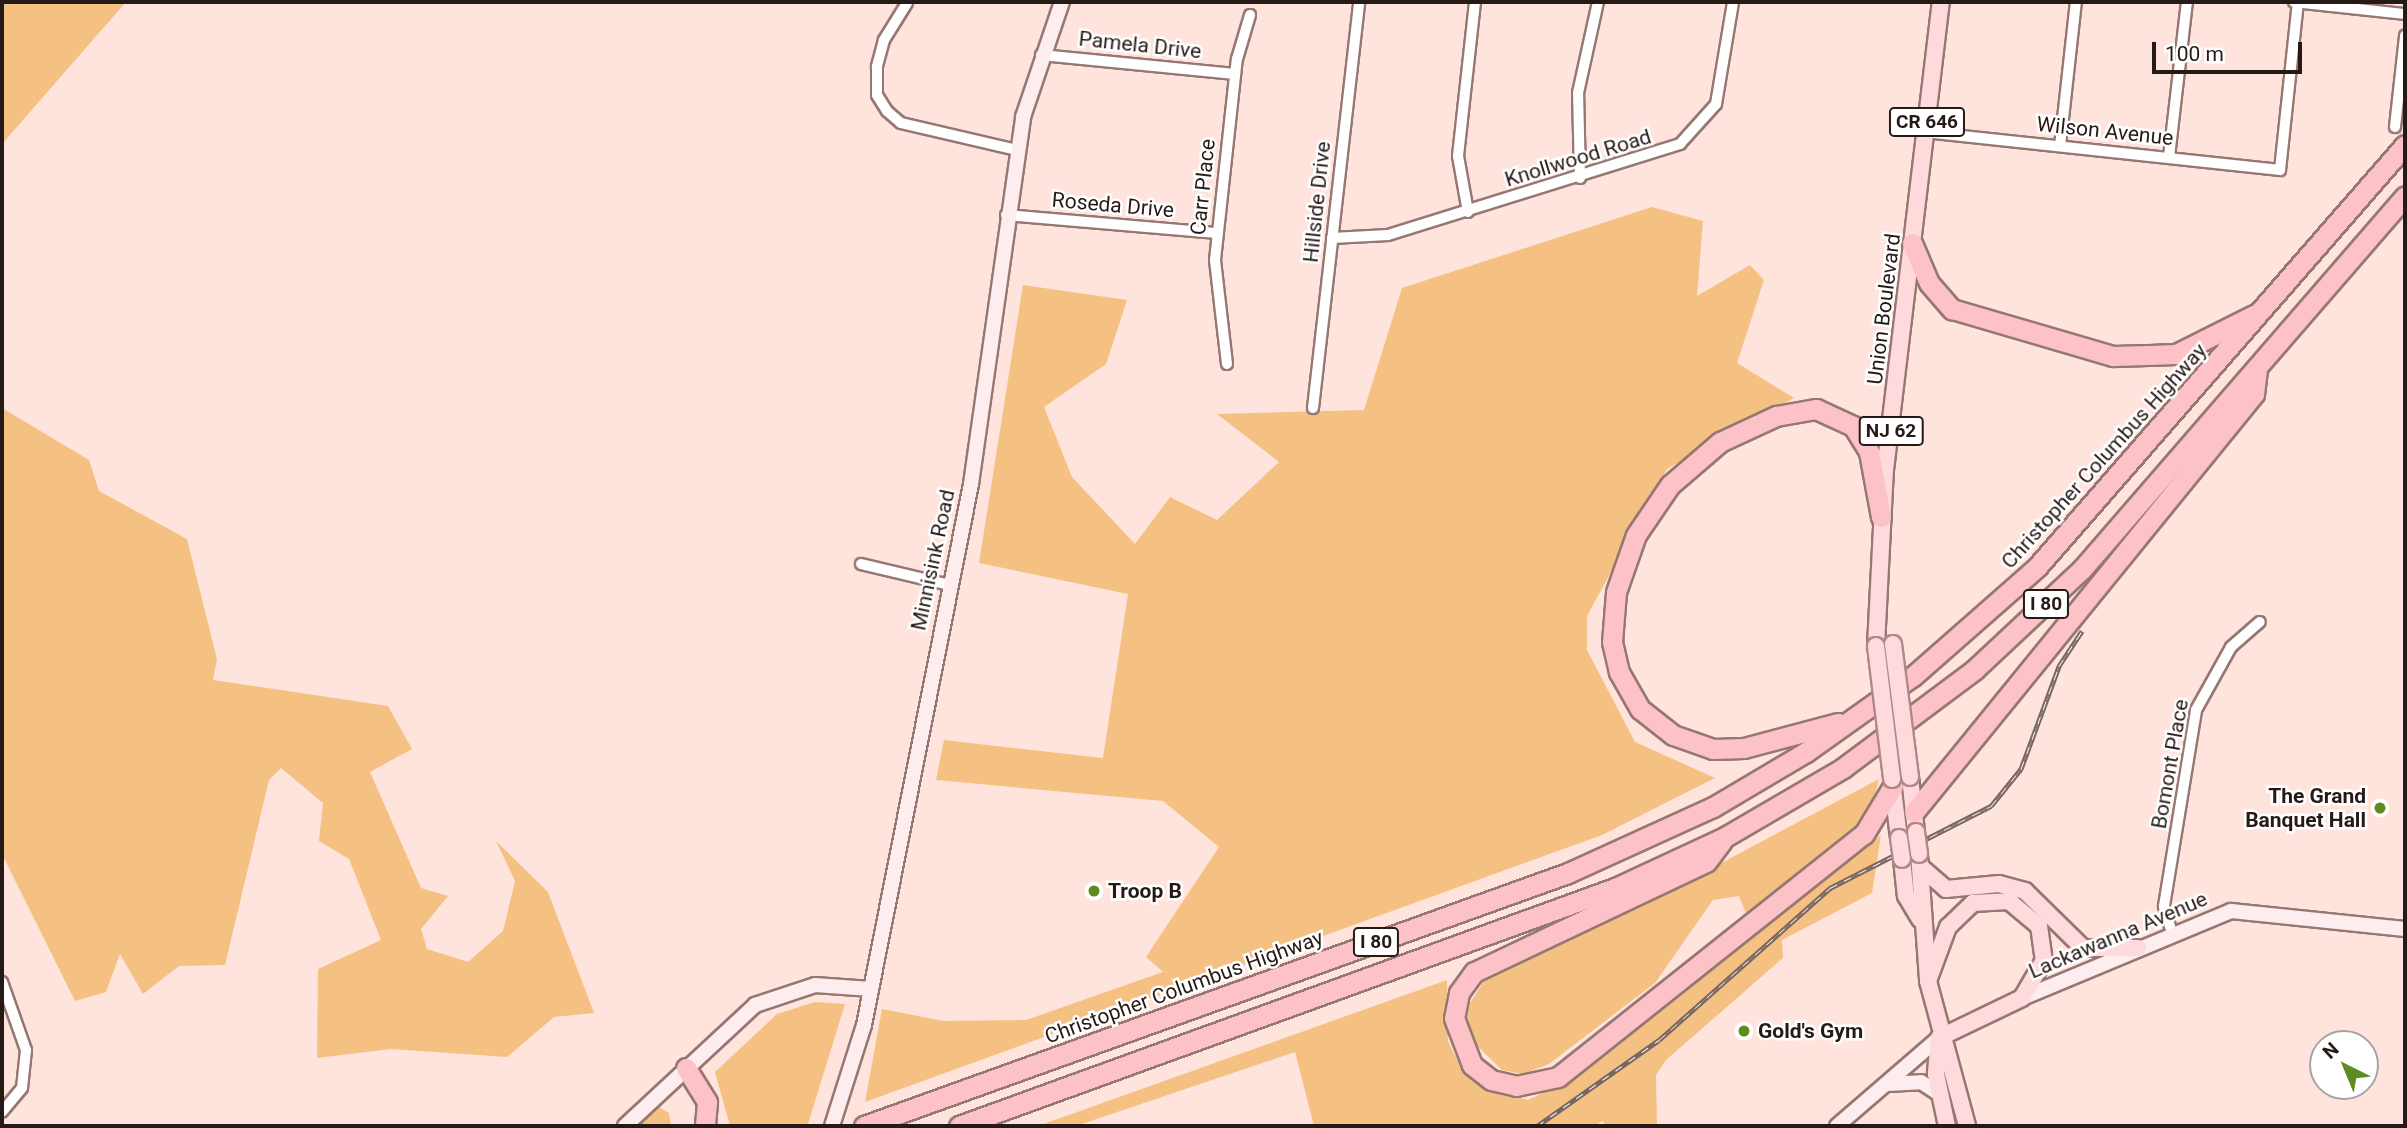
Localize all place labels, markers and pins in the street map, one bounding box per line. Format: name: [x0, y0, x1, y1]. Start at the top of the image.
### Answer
place label: The Grand Banquet Hall: [2245, 783, 2366, 833]
marker: The Grand Banquet Hall: [2372, 800, 2388, 816]
place label: Troop B: [1108, 878, 1182, 904]
marker: Troop B: [1086, 883, 1102, 899]
place label: Gold's Gym: [1758, 1018, 1863, 1044]
marker: Gold's Gym: [1736, 1023, 1752, 1039]

